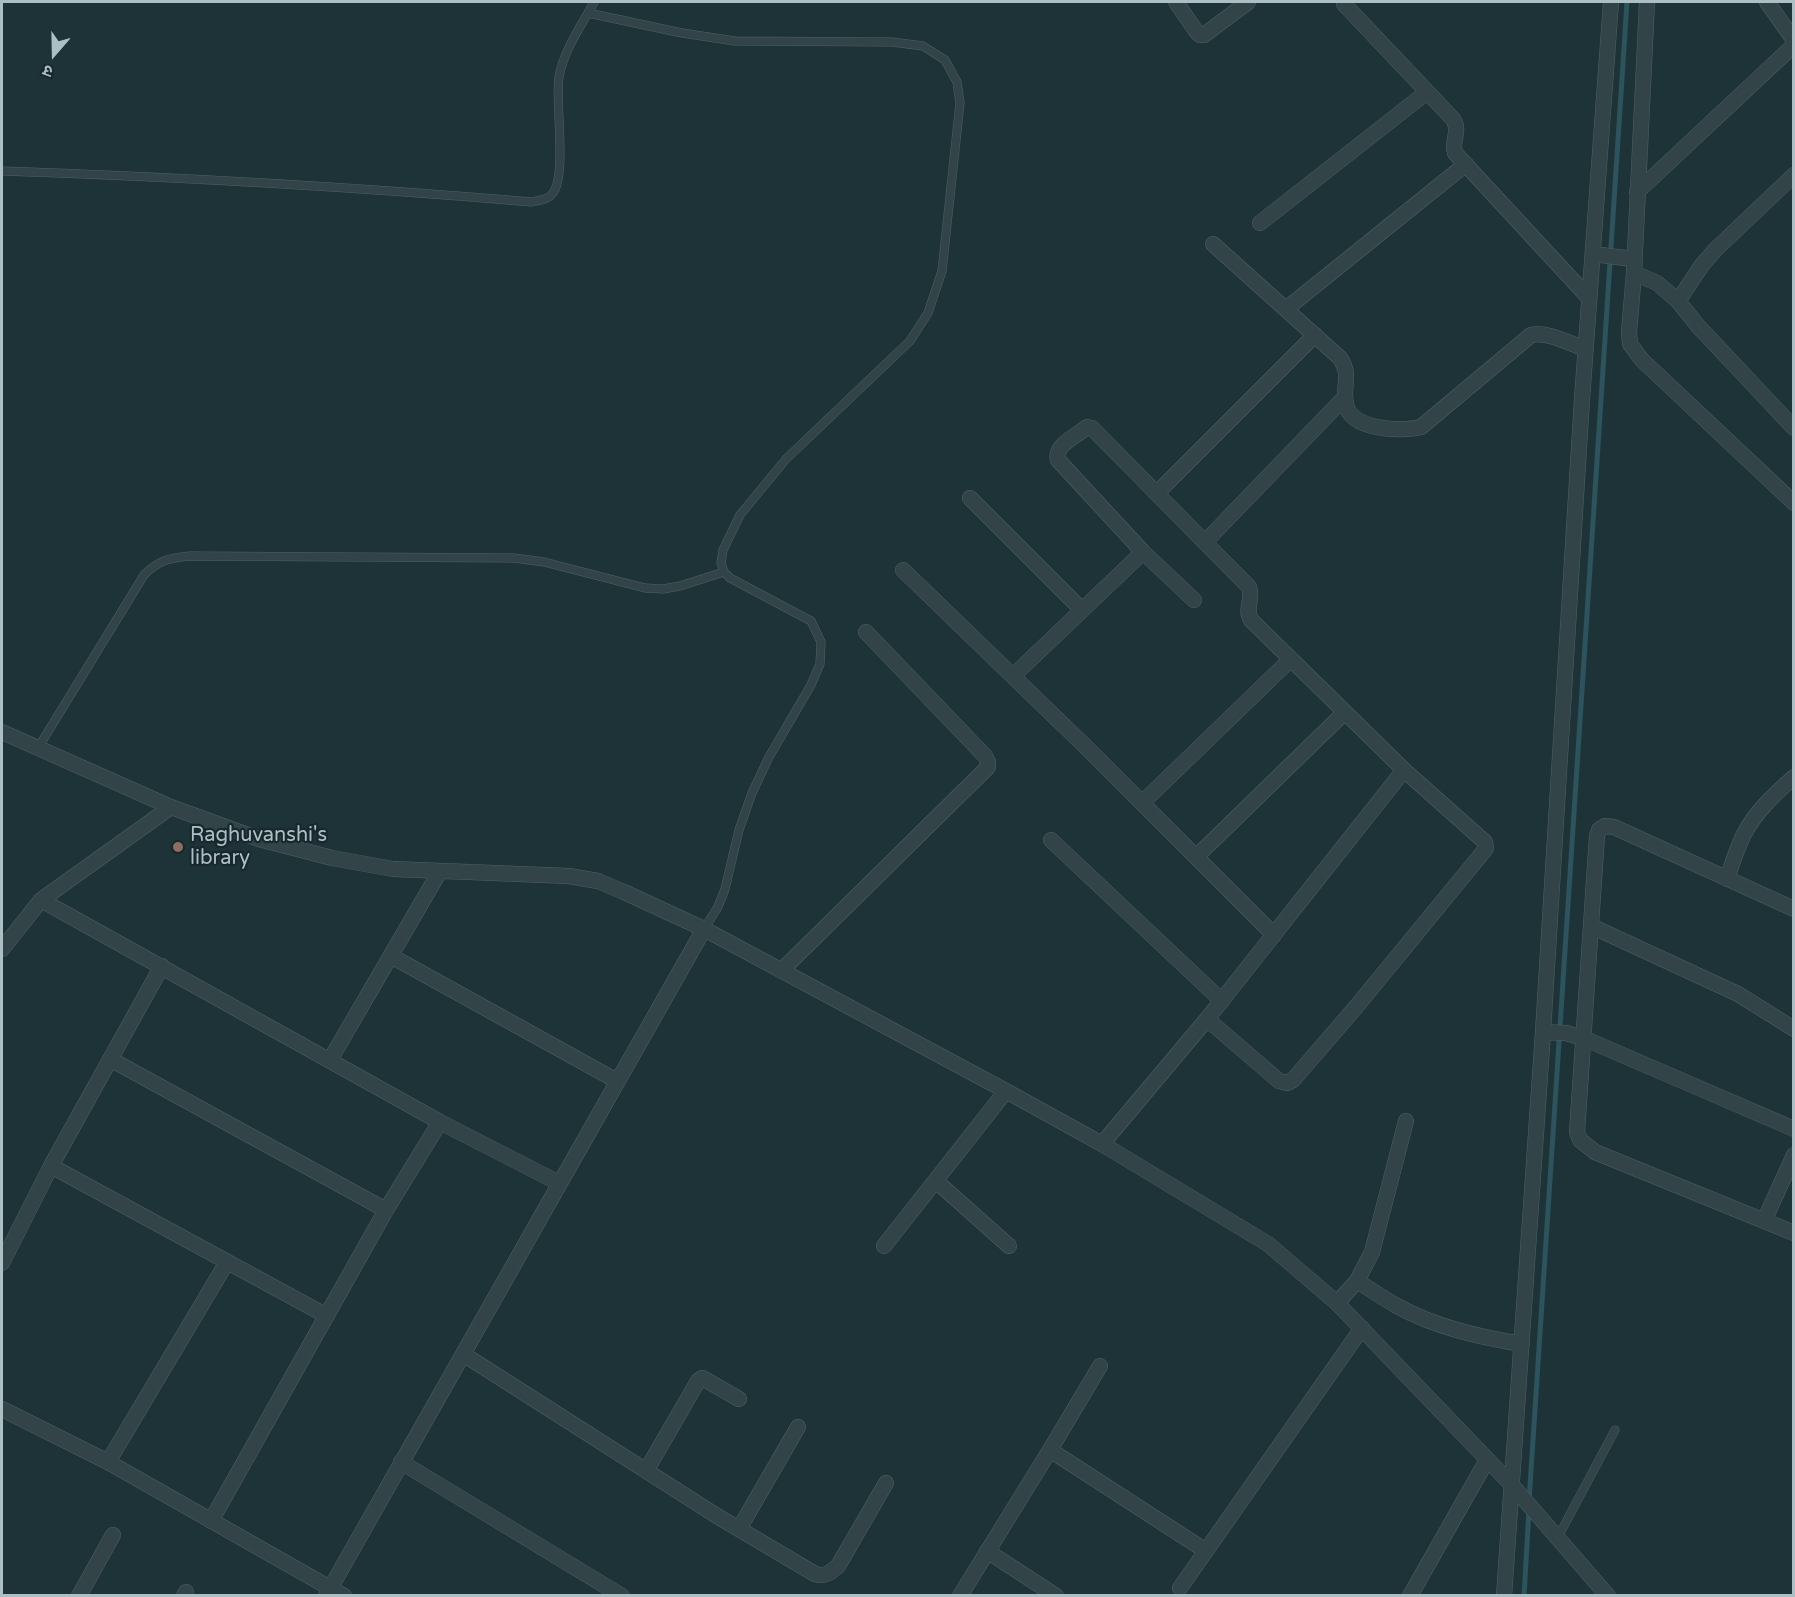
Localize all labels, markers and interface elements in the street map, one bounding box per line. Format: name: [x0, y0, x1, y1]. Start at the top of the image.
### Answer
north arrow: [24, 24, 84, 84]
text: उ: [40, 60, 56, 82]
place label: Raghuvanshi's library: [190, 824, 327, 871]
marker: Raghuvanshi's library: [171, 840, 185, 854]

